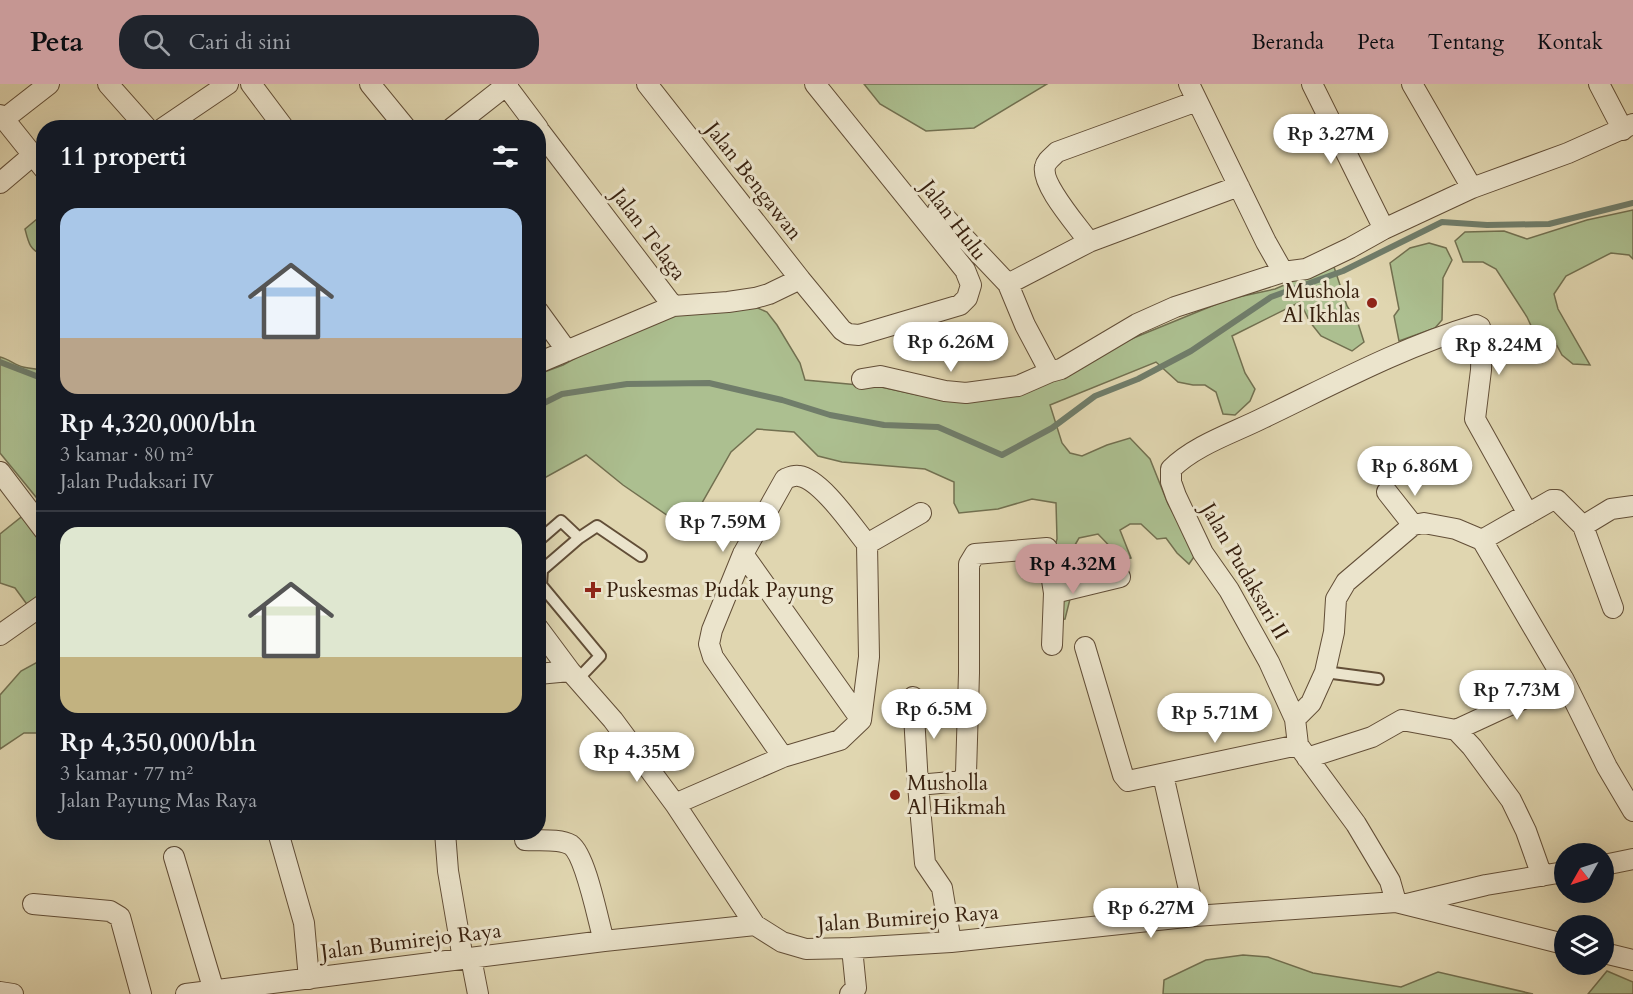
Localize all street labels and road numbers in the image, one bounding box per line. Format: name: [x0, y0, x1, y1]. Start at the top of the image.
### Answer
street label: Jalan Bengawan: [696, 114, 809, 246]
street label: Jalan Hulu: [912, 172, 994, 267]
street label: Jalan Telaga: [603, 180, 693, 286]
street label: Jalan Pudaksari II: [1192, 495, 1295, 645]
street label: Jalan Bumirejo Raya: [813, 898, 1000, 940]
street label: Jalan Bumirejo Raya: [316, 916, 503, 967]

